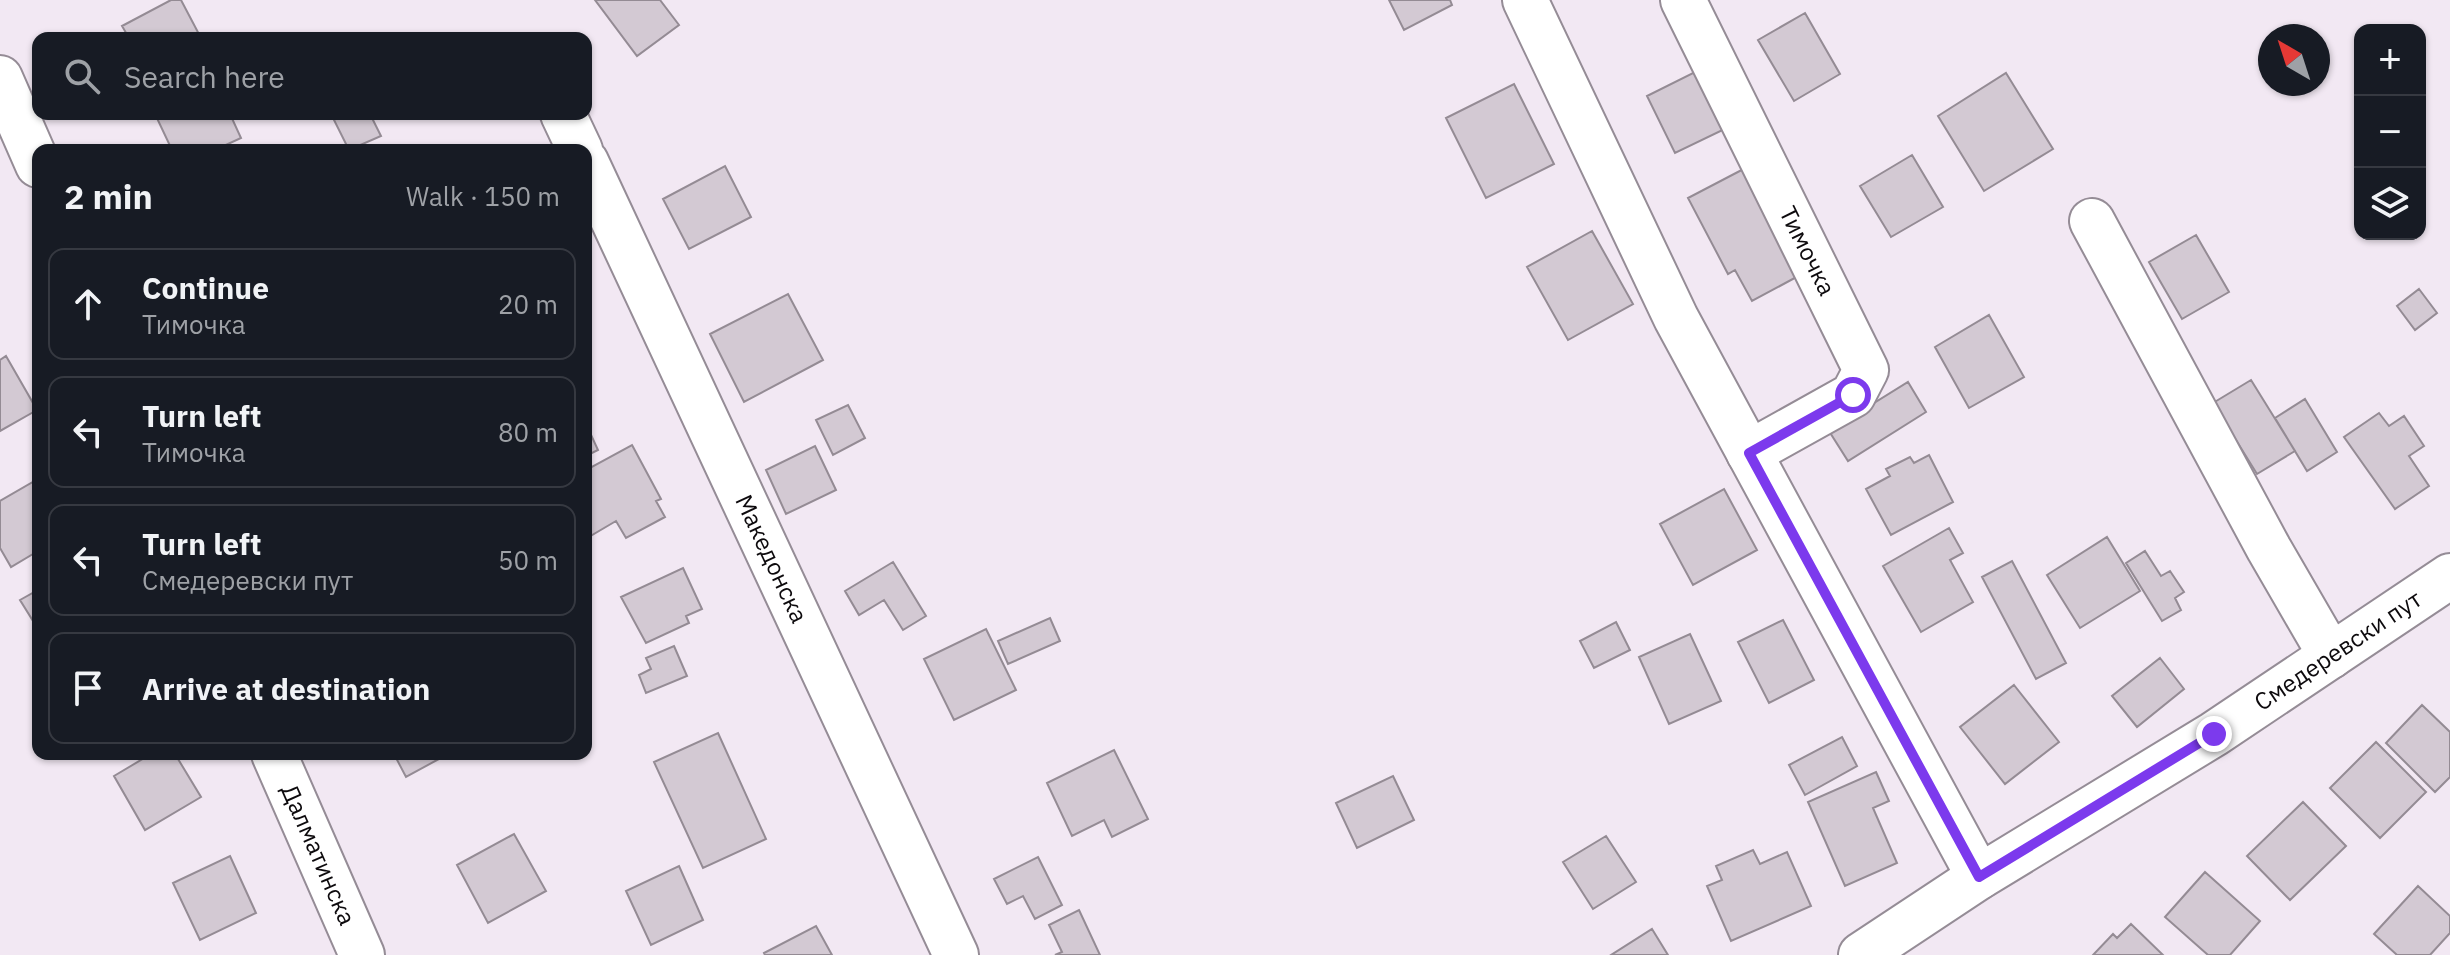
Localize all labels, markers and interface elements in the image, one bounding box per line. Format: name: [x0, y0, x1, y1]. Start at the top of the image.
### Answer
north arrow: [2258, 24, 2330, 96]
map controls: [2354, 24, 2426, 240]
button: +: [2354, 24, 2426, 96]
search box: [32, 32, 592, 120]
icon: search: [60, 54, 104, 98]
text: Search here: [124, 57, 285, 96]
button: −: [2354, 96, 2426, 168]
button: layers: [2354, 168, 2426, 240]
text: 2 min: [64, 174, 153, 218]
text: Walk · 150 m: [406, 179, 560, 213]
street label: Тимочка: [1772, 201, 1844, 301]
text: Continue: [142, 268, 269, 307]
icon: ahead: [66, 282, 110, 326]
text: 20 m: [498, 287, 558, 321]
text: Тимочка: [142, 307, 246, 341]
route start: [1835, 377, 1871, 413]
text: Turn left: [142, 396, 261, 435]
icon: left: [66, 410, 110, 454]
text: 80 m: [498, 415, 558, 449]
text: Тимочка: [142, 435, 246, 469]
street label: Македонска: [728, 489, 816, 628]
text: Turn left: [142, 524, 261, 563]
icon: left: [66, 538, 110, 582]
text: 50 m: [498, 543, 558, 577]
text: Смедеревски пут: [142, 563, 353, 597]
street label: Смедеревски пут: [2248, 582, 2428, 718]
icon: arrive: [66, 666, 110, 710]
text: Arrive at destination: [142, 669, 430, 708]
route end: [2196, 716, 2232, 752]
street label: Далматинска: [274, 779, 364, 930]

